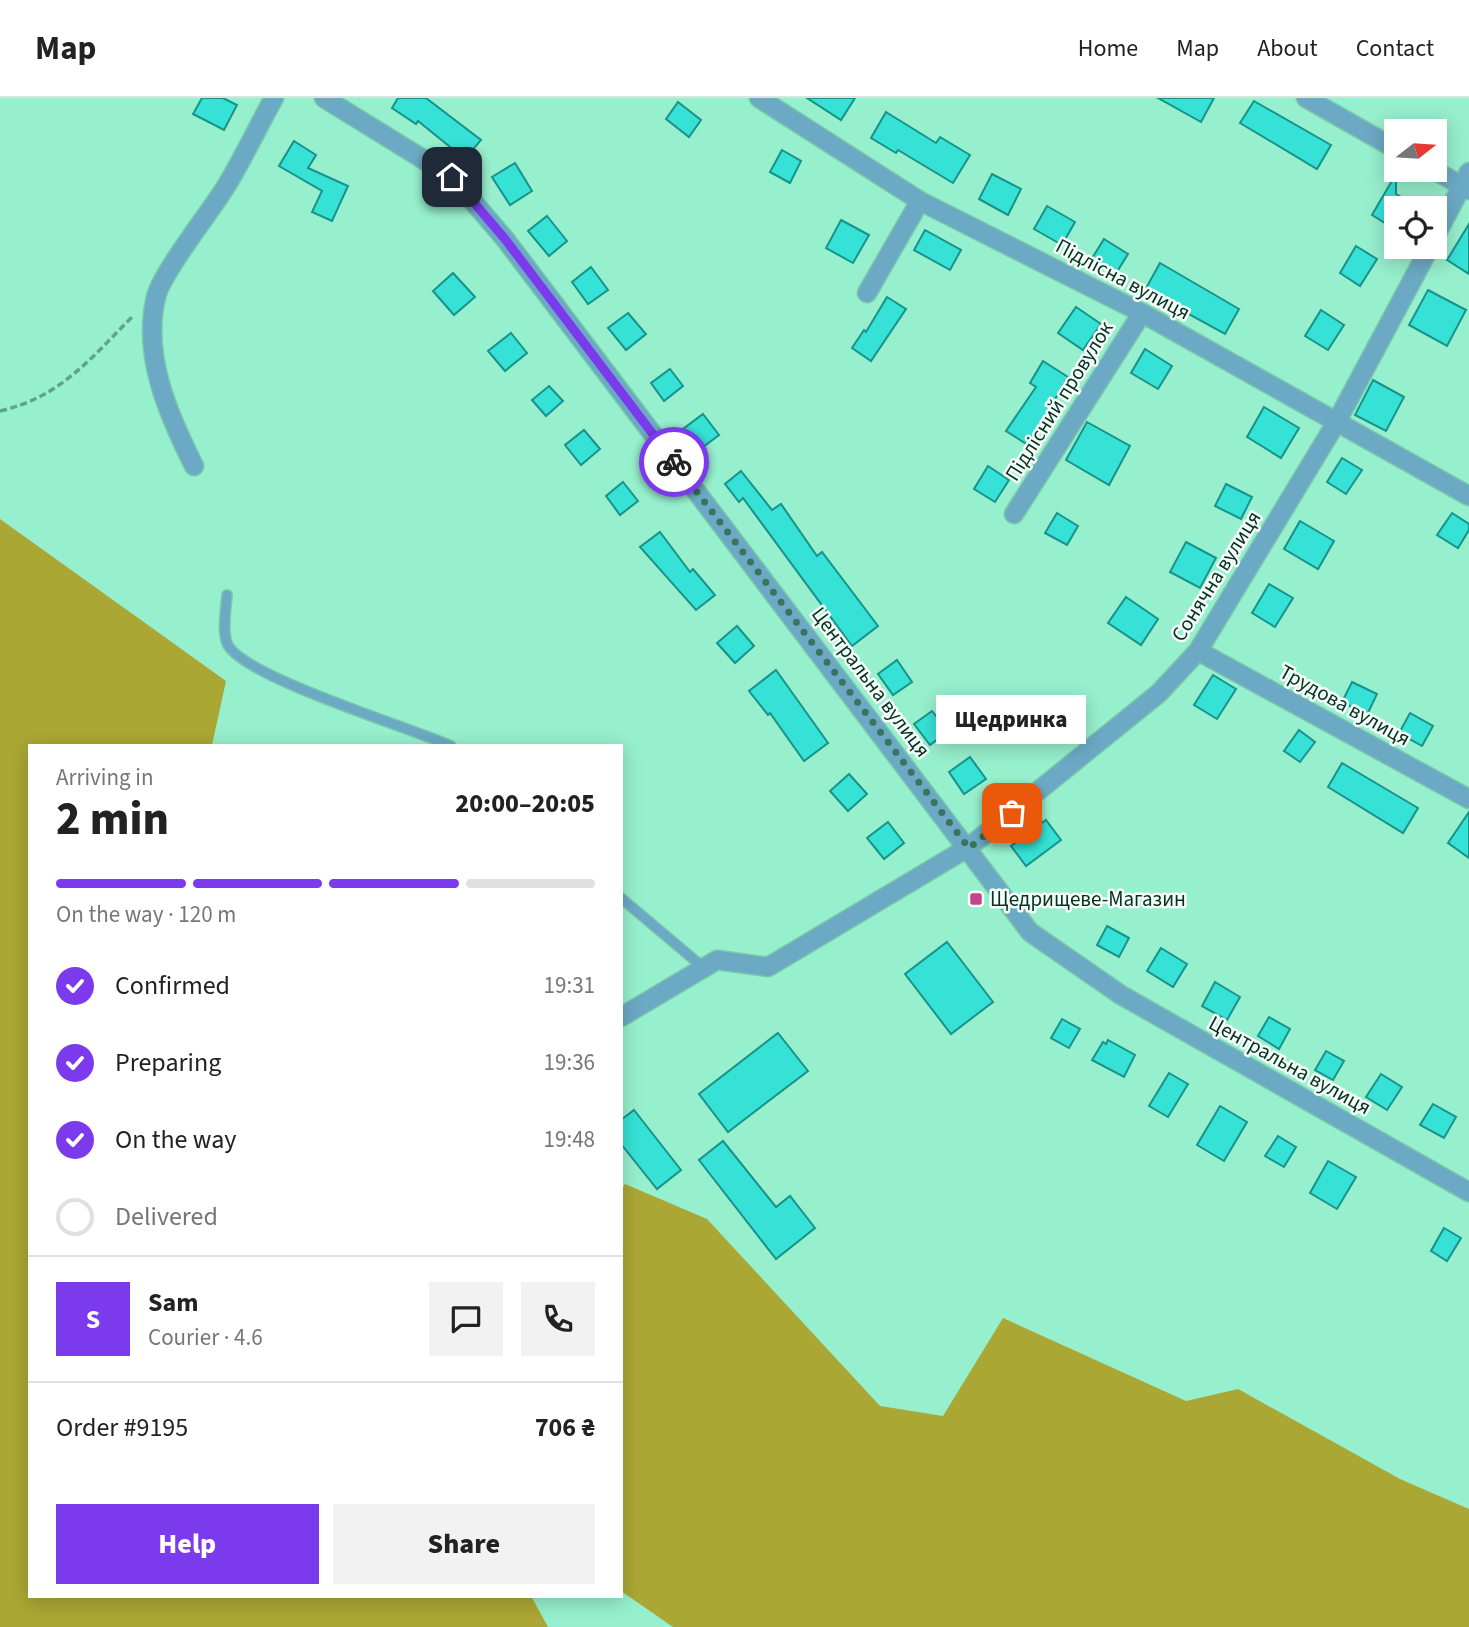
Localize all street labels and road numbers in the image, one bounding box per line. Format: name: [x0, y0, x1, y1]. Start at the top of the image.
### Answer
street label: Підлісна вулиця: [1050, 231, 1196, 327]
street label: Підлісний провулок: [998, 315, 1121, 487]
street label: Сонячна вулиця: [1164, 505, 1268, 647]
street label: Центральна вулиця: [804, 601, 938, 763]
street label: Трудова вулиця: [1274, 657, 1416, 753]
street label: Центральна вулиця: [1203, 1008, 1377, 1122]

